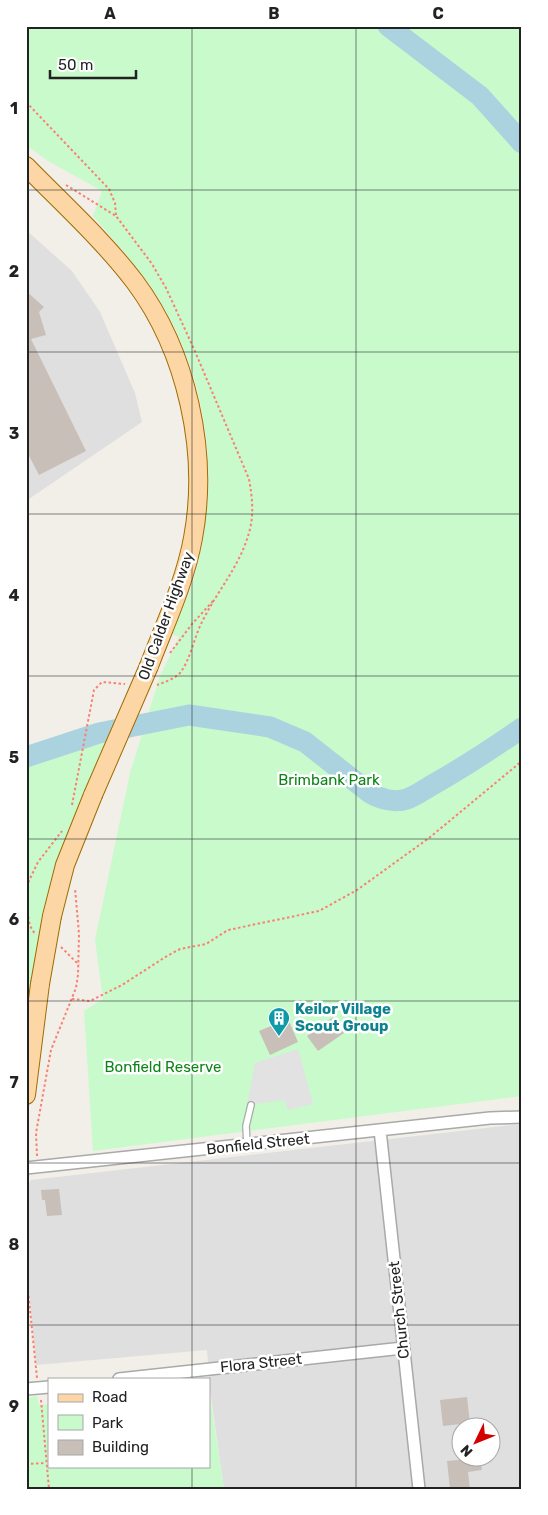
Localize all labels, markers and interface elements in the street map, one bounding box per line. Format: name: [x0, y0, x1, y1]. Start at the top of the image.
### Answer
text: A: [104, 4, 116, 23]
text: B: [268, 4, 280, 23]
text: C: [432, 4, 444, 23]
scale bar: [50, 48, 136, 80]
text: 50 m: [58, 56, 93, 74]
text: 1: [10, 99, 18, 118]
text: 2: [9, 262, 19, 281]
text: 3: [9, 424, 19, 443]
street label: Old Calder Highway: [134, 549, 198, 683]
text: 4: [9, 586, 20, 605]
text: 5: [9, 748, 19, 767]
park label: Brimbank Park: [278, 771, 380, 789]
text: 6: [9, 910, 19, 929]
place label: Keilor Village Scout Group: [295, 1000, 391, 1035]
building icon: Keilor Village Scout Group: [267, 1006, 291, 1037]
park label: Bonfield Reserve: [105, 1058, 221, 1076]
text: 7: [9, 1073, 19, 1092]
street label: Bonfield Street: [205, 1130, 311, 1158]
text: 8: [9, 1235, 20, 1254]
street label: Church Street: [385, 1260, 413, 1360]
street label: Flora Street: [219, 1350, 303, 1376]
legend: [48, 1378, 210, 1468]
text: Road: [92, 1388, 128, 1406]
text: 9: [9, 1397, 19, 1416]
text: Park: [92, 1414, 123, 1432]
north arrow: [450, 1418, 500, 1468]
text: Building: [92, 1438, 149, 1456]
text: N: [457, 1441, 477, 1460]

